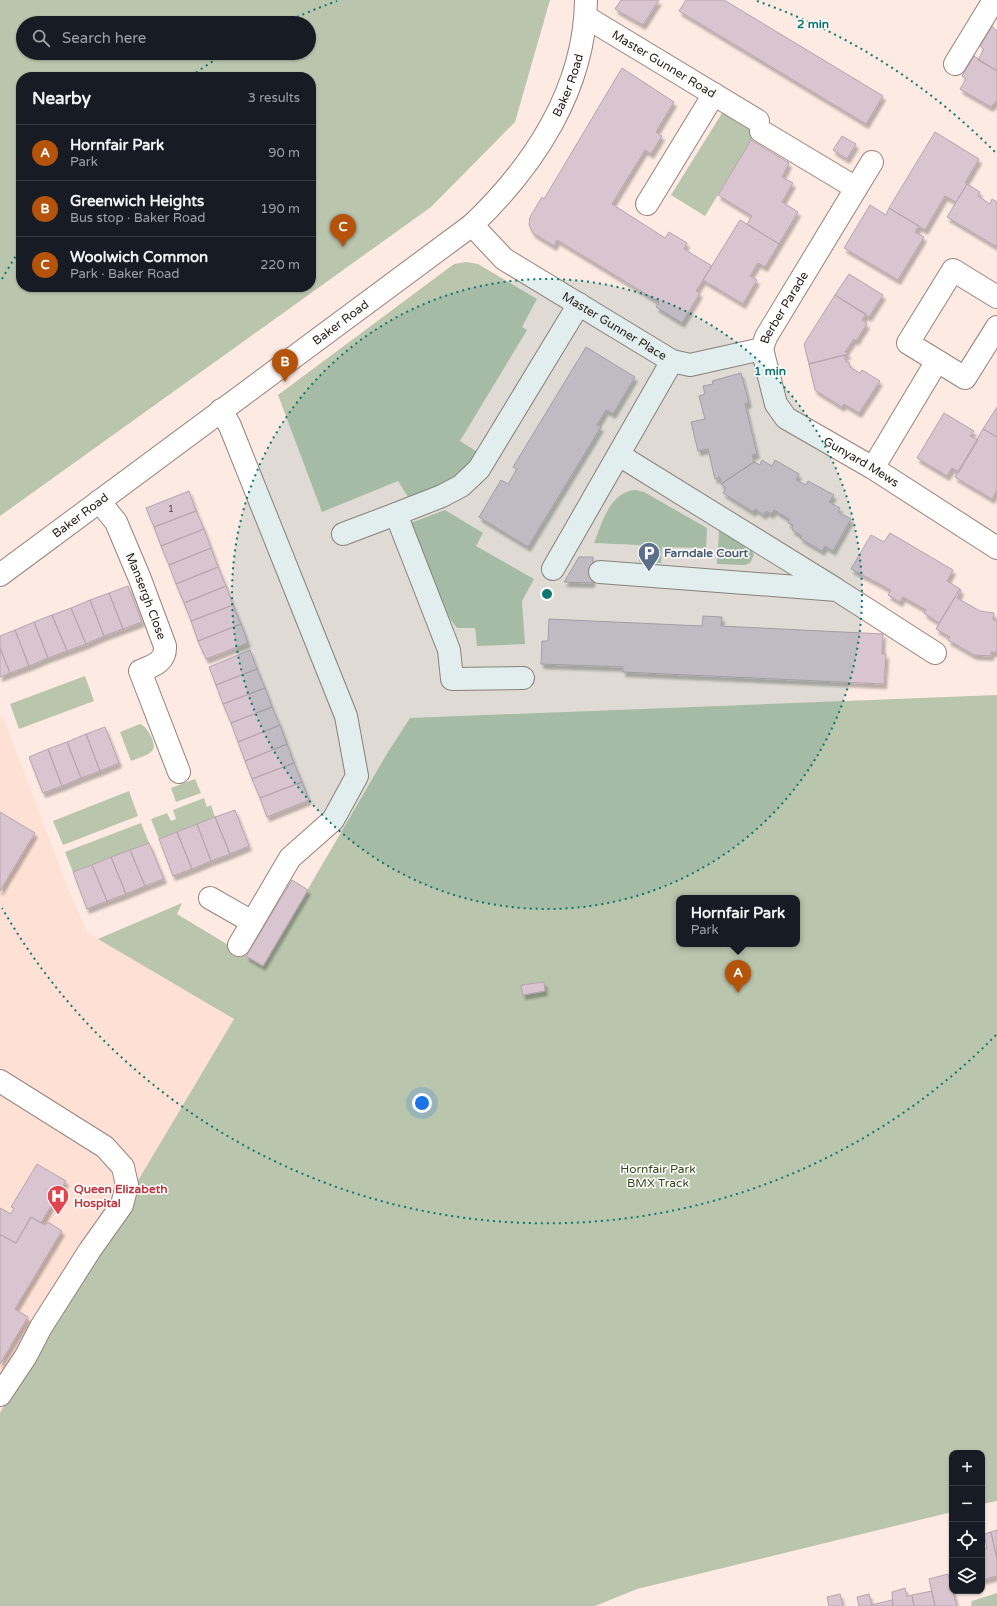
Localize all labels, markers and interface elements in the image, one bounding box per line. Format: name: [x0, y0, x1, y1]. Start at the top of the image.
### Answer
search box: [16, 16, 316, 60]
text: 2 min: [797, 17, 829, 31]
icon: search: [30, 27, 52, 49]
street label: Master Gunner Road: [609, 27, 718, 101]
text: Search here: [62, 29, 146, 47]
street label: Baker Road: [550, 52, 586, 119]
text: Nearby: [32, 88, 91, 109]
text: 3 results: [248, 90, 300, 106]
text: Hornfair Park: [70, 136, 164, 154]
text: A: [40, 145, 50, 161]
text: 90 m: [268, 145, 300, 161]
text: Park: [70, 154, 98, 170]
text: Greenwich Heights: [70, 192, 204, 210]
text: B: [40, 201, 50, 217]
text: 190 m: [260, 201, 300, 217]
text: Bus stop · Baker Road: [70, 210, 205, 226]
pin: C: [330, 214, 356, 247]
text: Woolwich Common: [70, 248, 208, 266]
text: C: [40, 257, 50, 273]
text: 220 m: [260, 257, 300, 273]
text: Park · Baker Road: [70, 266, 180, 282]
street label: Berber Parade: [757, 269, 811, 346]
street label: Master Gunner Place: [560, 289, 669, 363]
street label: Baker Road: [310, 297, 371, 348]
pin: B: [272, 349, 298, 382]
text: 1 min: [754, 364, 786, 378]
street label: Gunyard Mews: [821, 434, 902, 490]
street label: Baker Road: [50, 490, 111, 541]
house number: 1: [168, 503, 174, 515]
parking icon: Farndale Court: [636, 540, 662, 573]
place label: Farndale Court: [664, 546, 749, 560]
street label: Mansergh Close: [123, 551, 169, 642]
centre of rings: [540, 587, 554, 601]
popup: [676, 895, 800, 947]
text: Hornfair Park: [691, 904, 785, 922]
text: Park: [691, 922, 719, 938]
pin: A: [725, 960, 751, 993]
your location: [412, 1093, 432, 1113]
park label: Hornfair Park BMX Track: [620, 1162, 696, 1190]
place label: Queen Elizabeth Hospital: [74, 1182, 168, 1211]
hospital icon: Queen Elizabeth Hospital: [45, 1183, 71, 1216]
map controls: [949, 1450, 985, 1594]
button: +: [949, 1450, 985, 1486]
button: −: [949, 1486, 985, 1522]
button: locate: [949, 1522, 985, 1558]
button: layers: [949, 1558, 985, 1594]

